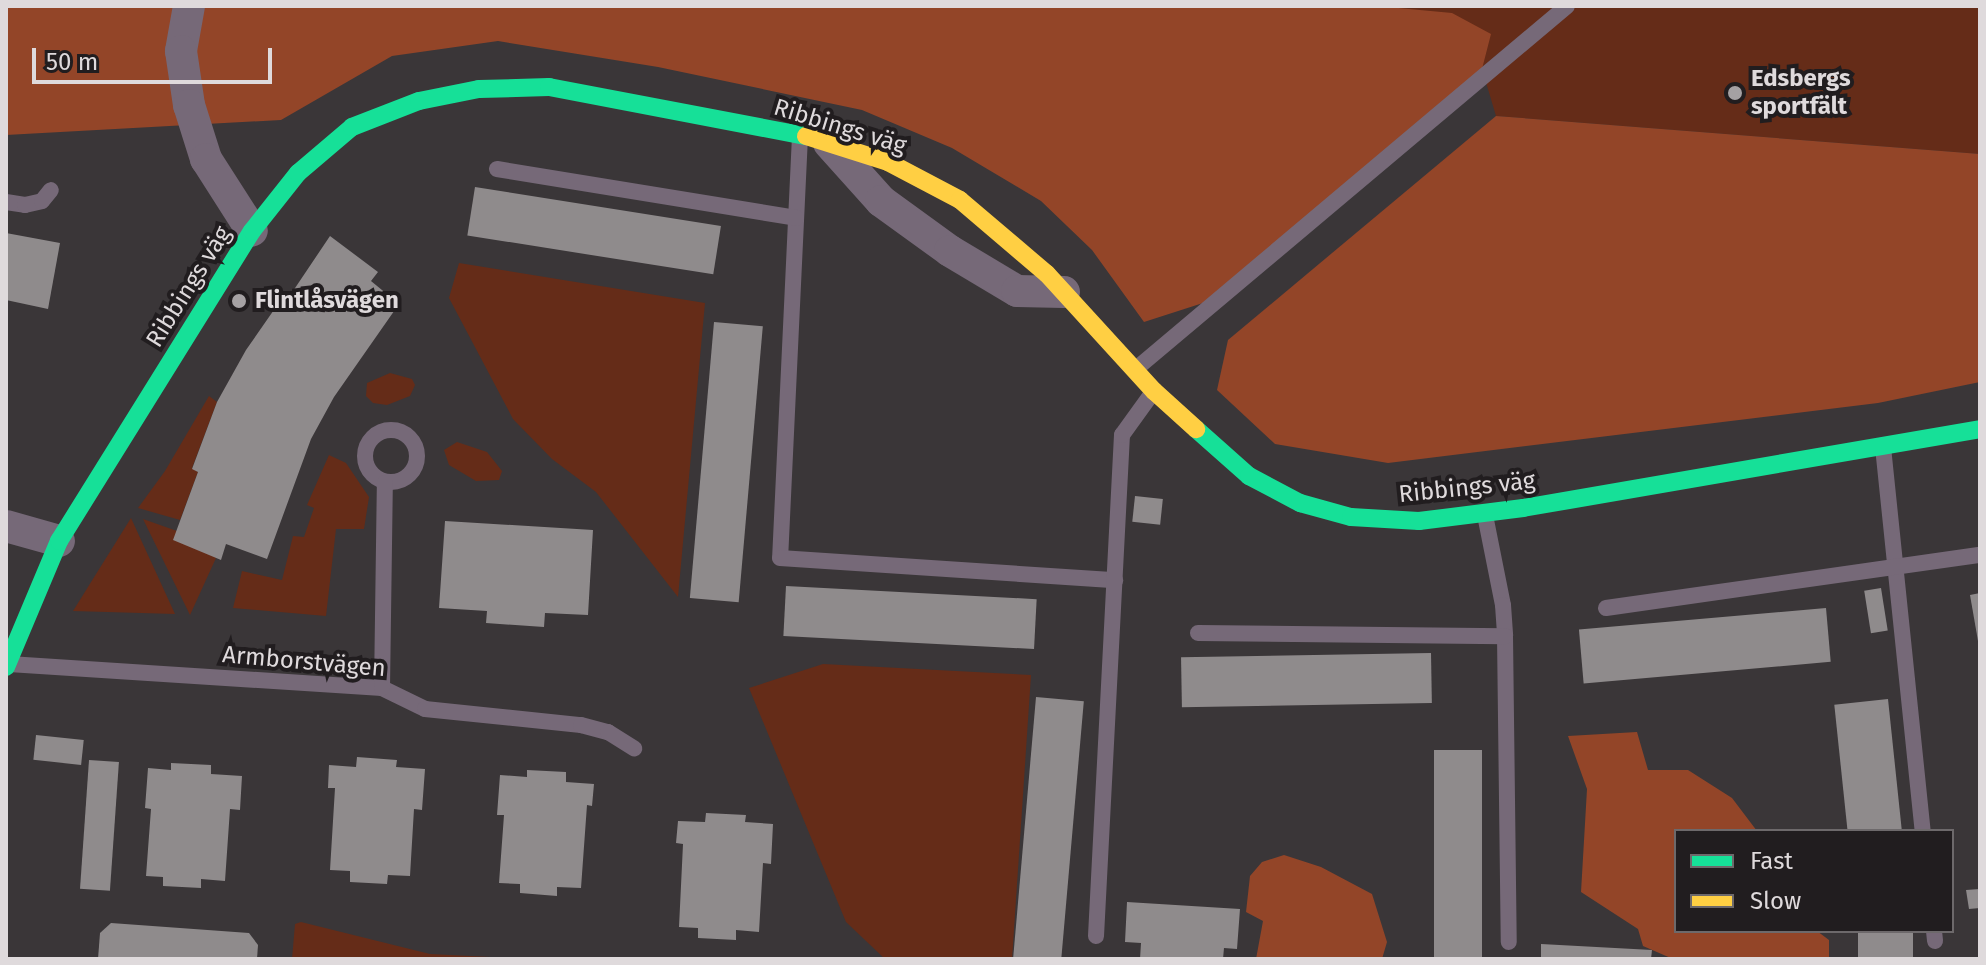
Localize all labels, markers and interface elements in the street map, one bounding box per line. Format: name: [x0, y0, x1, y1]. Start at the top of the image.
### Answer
scale bar: [36, 32, 276, 82]
text: 50 m: [46, 48, 98, 76]
place label: Edsbergs sportfält: [1751, 65, 1851, 121]
marker: Edsbergs sportfält: [1726, 84, 1744, 102]
street label: Ribbings väg: [770, 93, 910, 161]
street label: Ribbings väg: [140, 221, 238, 353]
place label: Flintlåsvägen: [255, 287, 399, 315]
marker: Flintlåsvägen: [230, 292, 248, 310]
street label: Ribbings väg: [1397, 467, 1537, 509]
street label: Armborstvägen: [221, 641, 387, 683]
legend: [1674, 829, 1954, 933]
text: Fast: [1750, 847, 1793, 875]
text: Slow: [1750, 887, 1801, 915]

